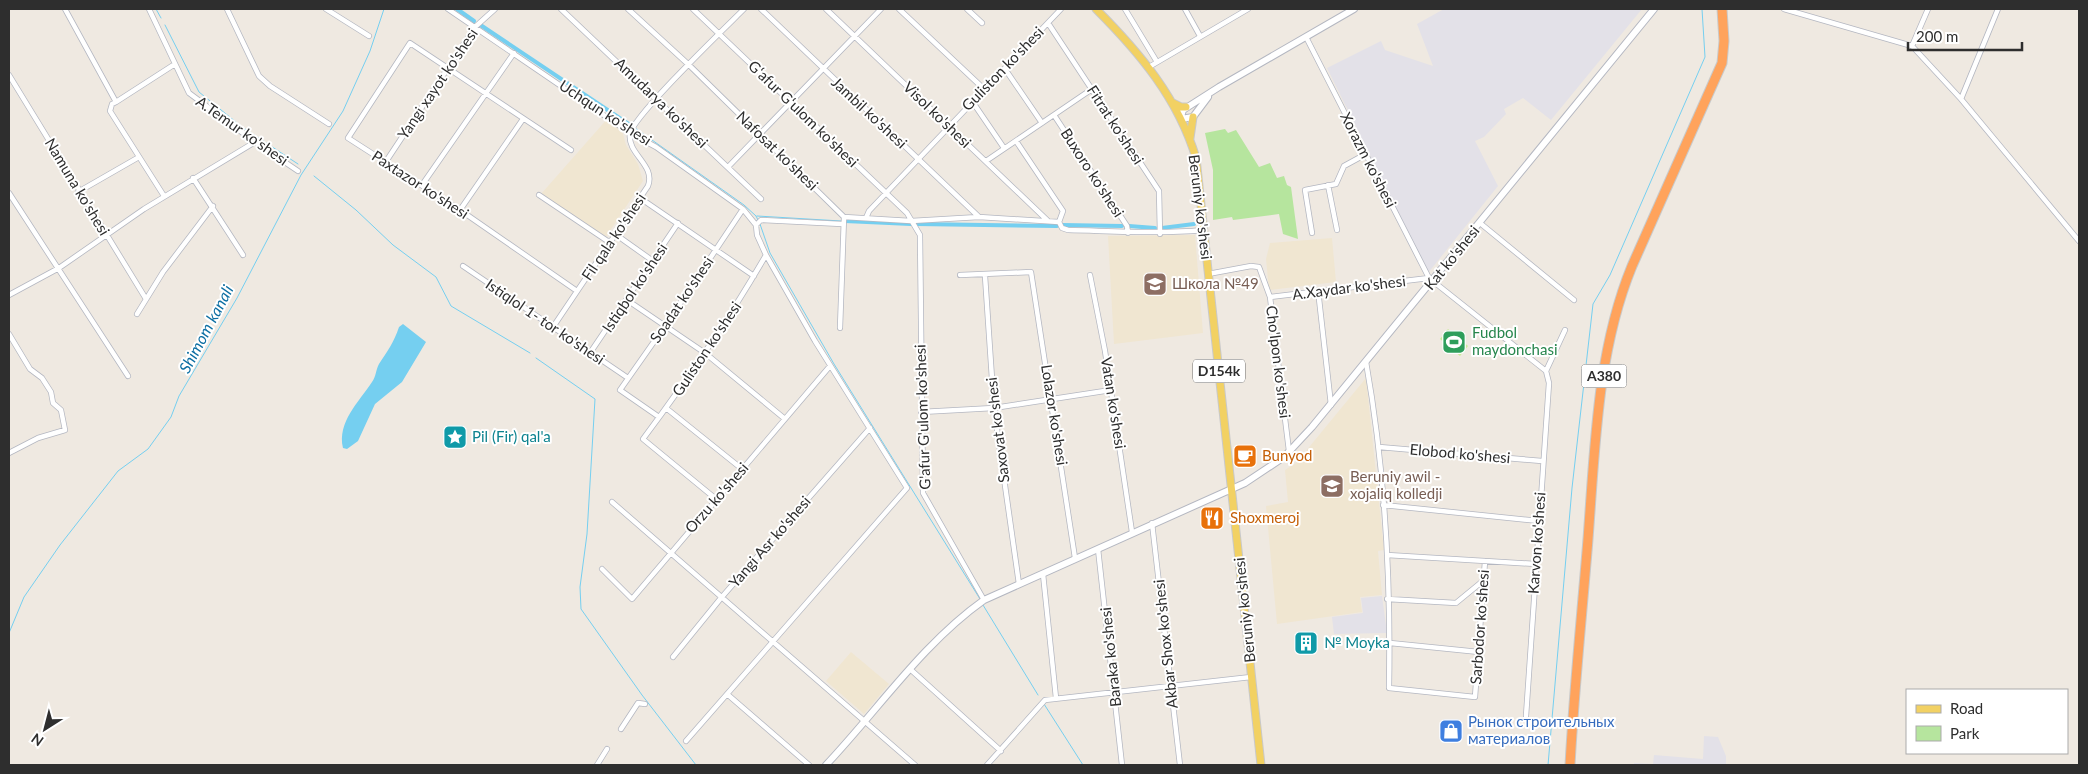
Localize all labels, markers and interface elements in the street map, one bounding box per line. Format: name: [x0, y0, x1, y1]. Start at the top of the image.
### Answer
scale bar: [1908, 20, 2022, 52]
street label: Guliston ko'shesi: [958, 22, 1047, 114]
street label: Yangi xayot ko'shesi: [393, 25, 481, 142]
text: 200 m: [1916, 27, 1958, 45]
street label: Amudarya ko'shesi: [611, 53, 712, 151]
street label: Gʻafur Gʻulom ko'shesi: [745, 56, 862, 170]
street label: Jambil ko'shesi: [828, 73, 911, 152]
street label: Uchqun ko'shesi: [556, 76, 655, 149]
street label: Visol ko'shesi: [900, 77, 975, 151]
street label: Fitrat ko'shesi: [1084, 82, 1148, 167]
street label: A.Temur ko'shesi: [193, 92, 292, 169]
street label: Nafosat ko'shesi: [733, 107, 822, 194]
street label: Xorazm ko'shesi: [1337, 109, 1401, 210]
street label: Buxoro ko'shesi: [1057, 125, 1128, 220]
street label: Namuna ko'shesi: [42, 135, 114, 238]
street label: Paxtazor ko'shesi: [369, 146, 472, 222]
street label: Beruniy ko'shesi: [1186, 153, 1216, 260]
street label: Fil qala ko'shesi: [577, 189, 649, 283]
street label: Kat ko'shesi: [1420, 222, 1483, 293]
street label: Istiqbol ko'shesi: [598, 239, 671, 335]
street label: Soadat ko'shesi: [646, 253, 717, 346]
school or university icon: Школа №49: [1142, 271, 1168, 297]
street label: A.Xaydar ko'shesi: [1291, 271, 1407, 303]
place label: Школа №49: [1172, 274, 1259, 292]
street label: Istiqlol 1- tor ko'shesi: [483, 275, 608, 368]
water label: Shimom kanali: [174, 281, 237, 376]
street label: Guliston ko'shesi: [668, 298, 744, 399]
street label: Cho'lpon ko'shesi: [1263, 304, 1295, 419]
place label: Fudbol maydonchasi: [1472, 323, 1558, 358]
sports icon: Fudbol maydonchasi: [1441, 329, 1467, 355]
street label: G'afur G'ulom ko'shesi: [910, 344, 934, 490]
street label: Vatan ko'shesi: [1098, 356, 1130, 450]
road number: D154k: [1193, 360, 1245, 382]
street label: Lolazor ko'shesi: [1038, 363, 1072, 467]
road number: A380: [1582, 364, 1626, 388]
street label: Saxovat ko'shesi: [982, 376, 1012, 484]
place icon: Pil (Fir) qal'a: [442, 424, 468, 450]
place label: Pil (Fir) qal'a: [472, 427, 551, 445]
street label: Elobod ko'shesi: [1409, 440, 1511, 466]
cafe icon: Bunyod: [1232, 443, 1258, 469]
place label: Bunyod: [1262, 446, 1313, 464]
street label: Orzu ko'shesi: [681, 458, 752, 536]
place label: Beruniy awil - xojaliq kolledji: [1350, 467, 1442, 502]
school or university icon: Beruniy awil - xojaliq kolledji: [1319, 473, 1345, 499]
street label: Karvon ko'shesi: [1523, 491, 1549, 595]
street label: Yangi Asr ko'shesi: [725, 492, 814, 591]
restaurant icon: Shoxmeroj: [1199, 505, 1225, 531]
place label: Shoxmeroj: [1230, 508, 1300, 526]
street label: Beruniy ko'shesi: [1230, 557, 1258, 664]
street label: Sarbodor ko'shesi: [1466, 569, 1492, 685]
street label: Akbar Shox ko'shesi: [1149, 579, 1181, 710]
street label: Baraka ko'shesi: [1096, 606, 1124, 708]
building icon: № Moyka: [1293, 630, 1319, 656]
place label: № Moyka: [1324, 633, 1390, 651]
legend: [1906, 689, 2068, 754]
text: Road: [1950, 699, 1983, 717]
north arrow: [20, 704, 70, 754]
place label: Рынок строительных материалов: [1468, 712, 1615, 747]
shop icon: Рынок строительных материалов: [1438, 718, 1464, 744]
text: Park: [1950, 724, 1980, 742]
text: N: [28, 730, 46, 750]

